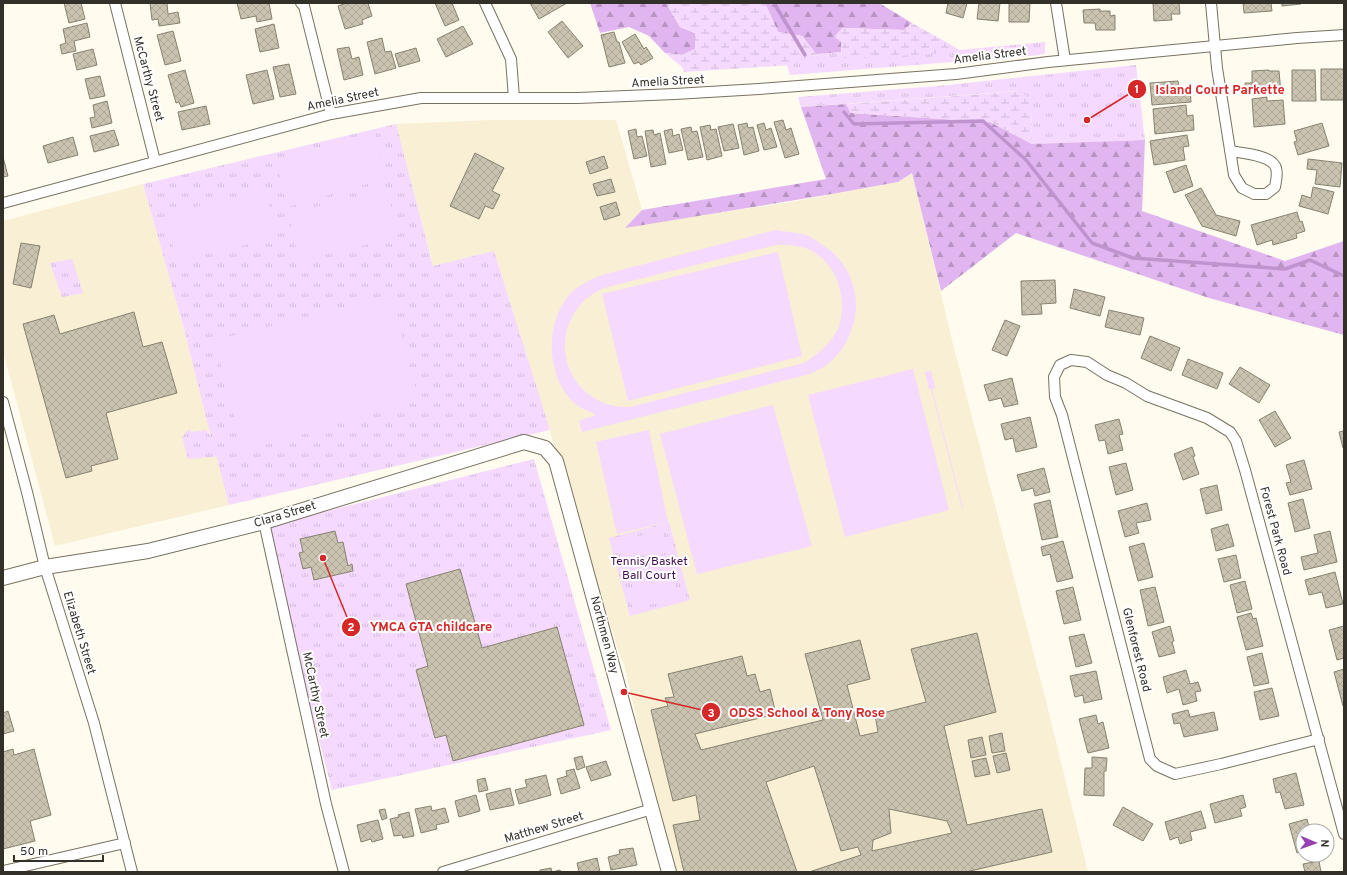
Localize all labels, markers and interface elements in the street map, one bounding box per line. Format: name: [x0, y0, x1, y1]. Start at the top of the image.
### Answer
street label: McCarthy Street: [129, 35, 167, 123]
street label: Amelia Street: [953, 44, 1027, 68]
street label: Amelia Street: [631, 72, 705, 92]
callout: Island Court Parkette: [1127, 77, 1293, 102]
text: 1: [1135, 82, 1139, 98]
text: Island Court Parkette: [1155, 83, 1285, 99]
street label: Amelia Street: [305, 85, 381, 115]
street label: Forest Park Road: [1255, 485, 1295, 577]
street label: Clara Street: [252, 498, 318, 532]
park label: Tennis/Basket Ball Court: [610, 554, 688, 584]
street label: Elizabeth Street: [59, 590, 99, 676]
street label: Northmen Way: [586, 594, 622, 676]
street label: Glenforest Road: [1118, 606, 1154, 694]
callout: YMCA GTA childcare: [341, 614, 501, 639]
text: 2: [347, 620, 355, 636]
text: YMCA GTA childcare: [370, 620, 492, 636]
street label: McCarthy Street: [298, 650, 332, 740]
callout: ODSS School & Tony Rose: [701, 700, 893, 725]
text: 3: [707, 706, 715, 722]
text: ODSS School & Tony Rose: [729, 706, 885, 722]
street label: Matthew Street: [503, 808, 585, 848]
north arrow: [1295, 823, 1335, 863]
scale bar: [14, 837, 103, 863]
text: N: [1317, 839, 1331, 848]
text: 50 m: [20, 844, 48, 860]

